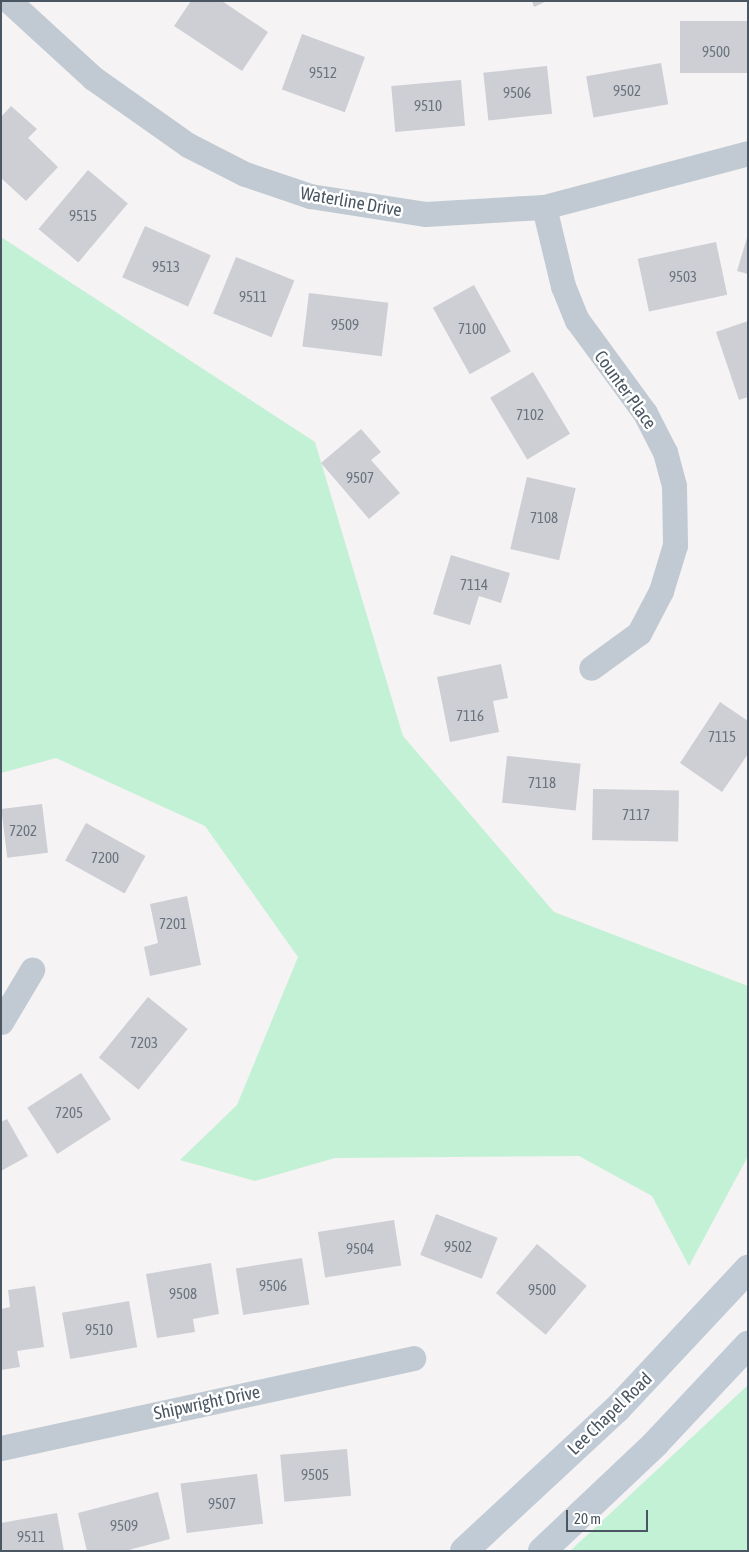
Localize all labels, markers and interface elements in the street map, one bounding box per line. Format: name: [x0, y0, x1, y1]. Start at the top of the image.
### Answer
house number: 9500: [702, 43, 730, 61]
house number: 9512: [309, 64, 337, 82]
house number: 9502: [613, 82, 641, 100]
house number: 9506: [503, 84, 531, 102]
house number: 9510: [414, 97, 442, 115]
street label: Waterline Drive: [299, 182, 403, 222]
house number: 9515: [69, 207, 97, 225]
house number: 9513: [152, 258, 180, 276]
house number: 9503: [669, 268, 697, 286]
house number: 9511: [239, 288, 267, 306]
house number: 9509: [331, 316, 359, 334]
house number: 7100: [458, 320, 486, 338]
street label: Counter Place: [589, 347, 661, 433]
house number: 7102: [516, 406, 544, 424]
house number: 9507: [346, 469, 374, 487]
house number: 7108: [530, 509, 558, 527]
house number: 7114: [460, 576, 488, 594]
house number: 7116: [456, 707, 484, 725]
house number: 7115: [708, 728, 736, 746]
house number: 7118: [528, 774, 556, 792]
house number: 7117: [622, 806, 650, 824]
house number: 7202: [9, 822, 37, 840]
house number: 7200: [91, 849, 119, 867]
house number: 7201: [159, 915, 187, 933]
house number: 7203: [130, 1034, 158, 1052]
house number: 7205: [55, 1104, 83, 1122]
house number: 9502: [444, 1238, 472, 1256]
house number: 9504: [346, 1240, 374, 1258]
house number: 9506: [259, 1277, 287, 1295]
house number: 9500: [528, 1281, 556, 1299]
house number: 9508: [169, 1285, 197, 1303]
house number: 9510: [85, 1321, 113, 1339]
street label: Lee Chapel Road: [563, 1368, 657, 1460]
street label: Shipwright Drive: [152, 1381, 262, 1425]
house number: 9505: [301, 1466, 329, 1484]
house number: 9507: [208, 1495, 236, 1513]
scale bar: [569, 1500, 652, 1532]
text: 20 m: [574, 1510, 601, 1527]
house number: 9509: [110, 1517, 138, 1535]
house number: 9511: [17, 1528, 45, 1546]

